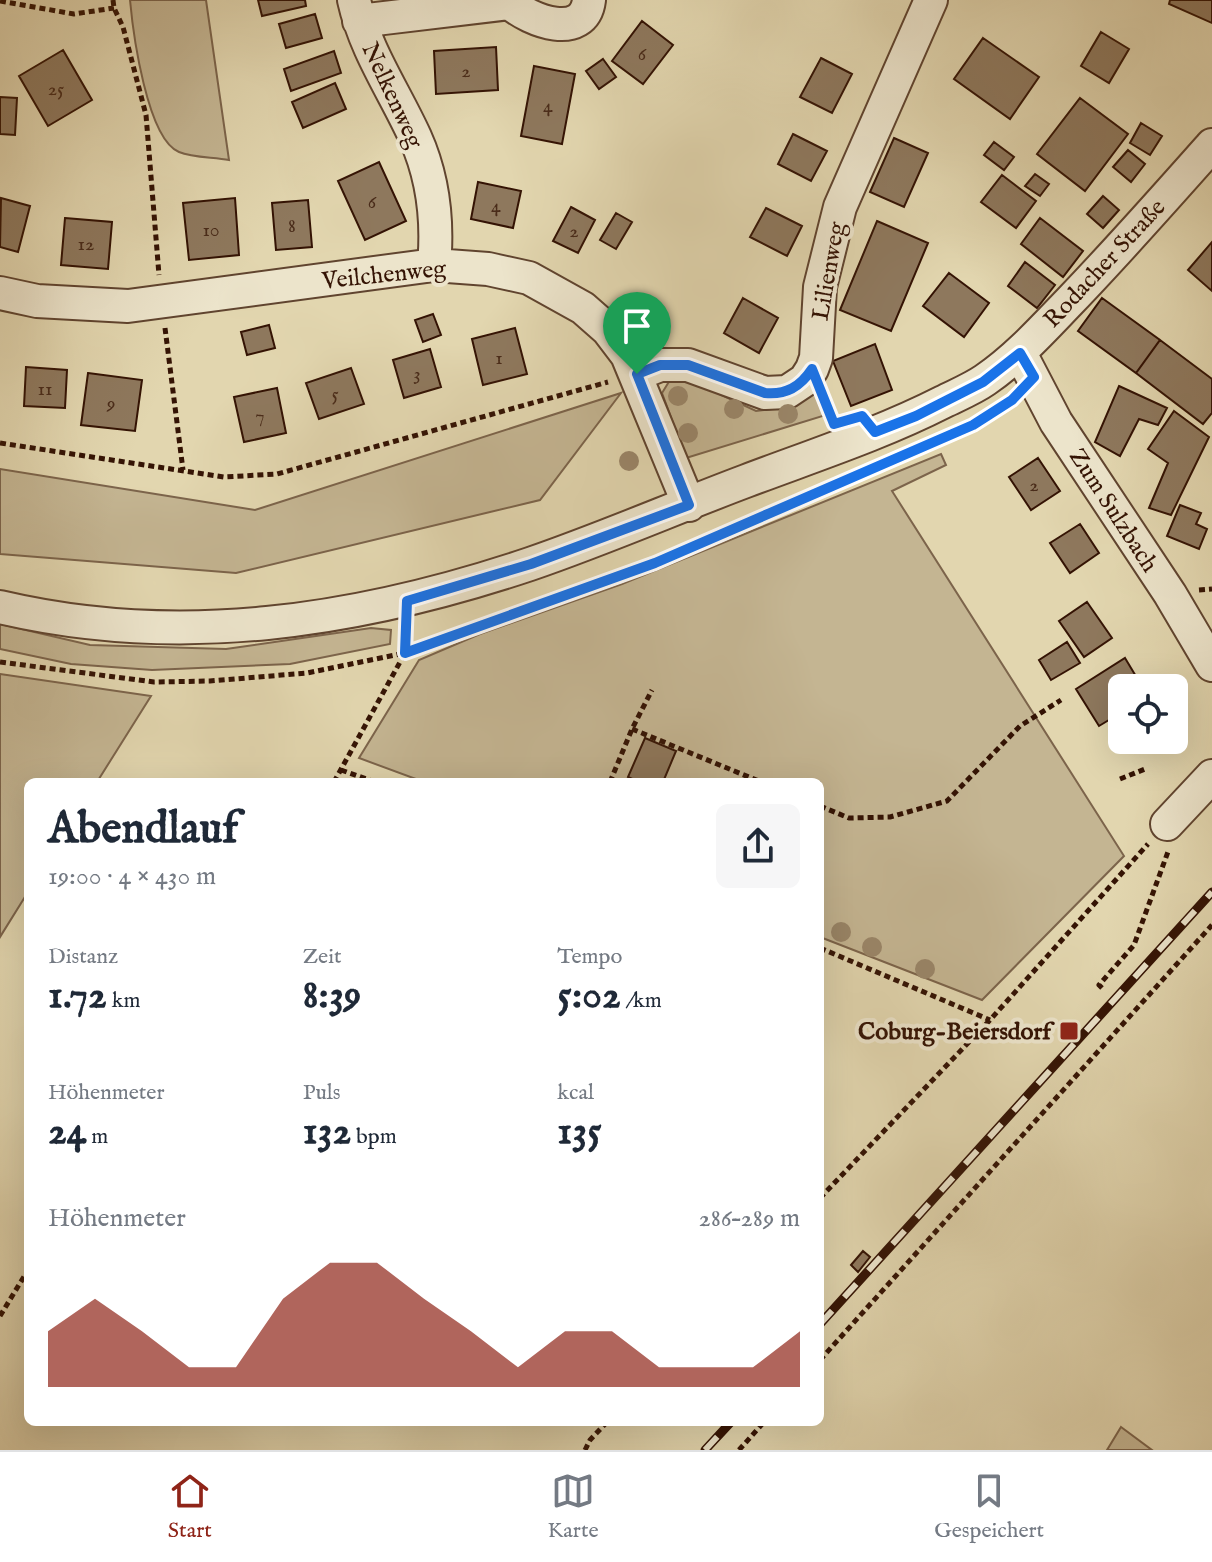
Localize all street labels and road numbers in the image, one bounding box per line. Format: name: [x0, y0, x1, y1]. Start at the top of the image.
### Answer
street label: Nelkenweg: [354, 38, 430, 155]
street label: Rodacher Straße: [1037, 193, 1173, 335]
street label: Lilienweg: [806, 219, 854, 323]
street label: Veilchenweg: [320, 253, 449, 298]
street label: Zum Sulzbach: [1061, 443, 1164, 579]

